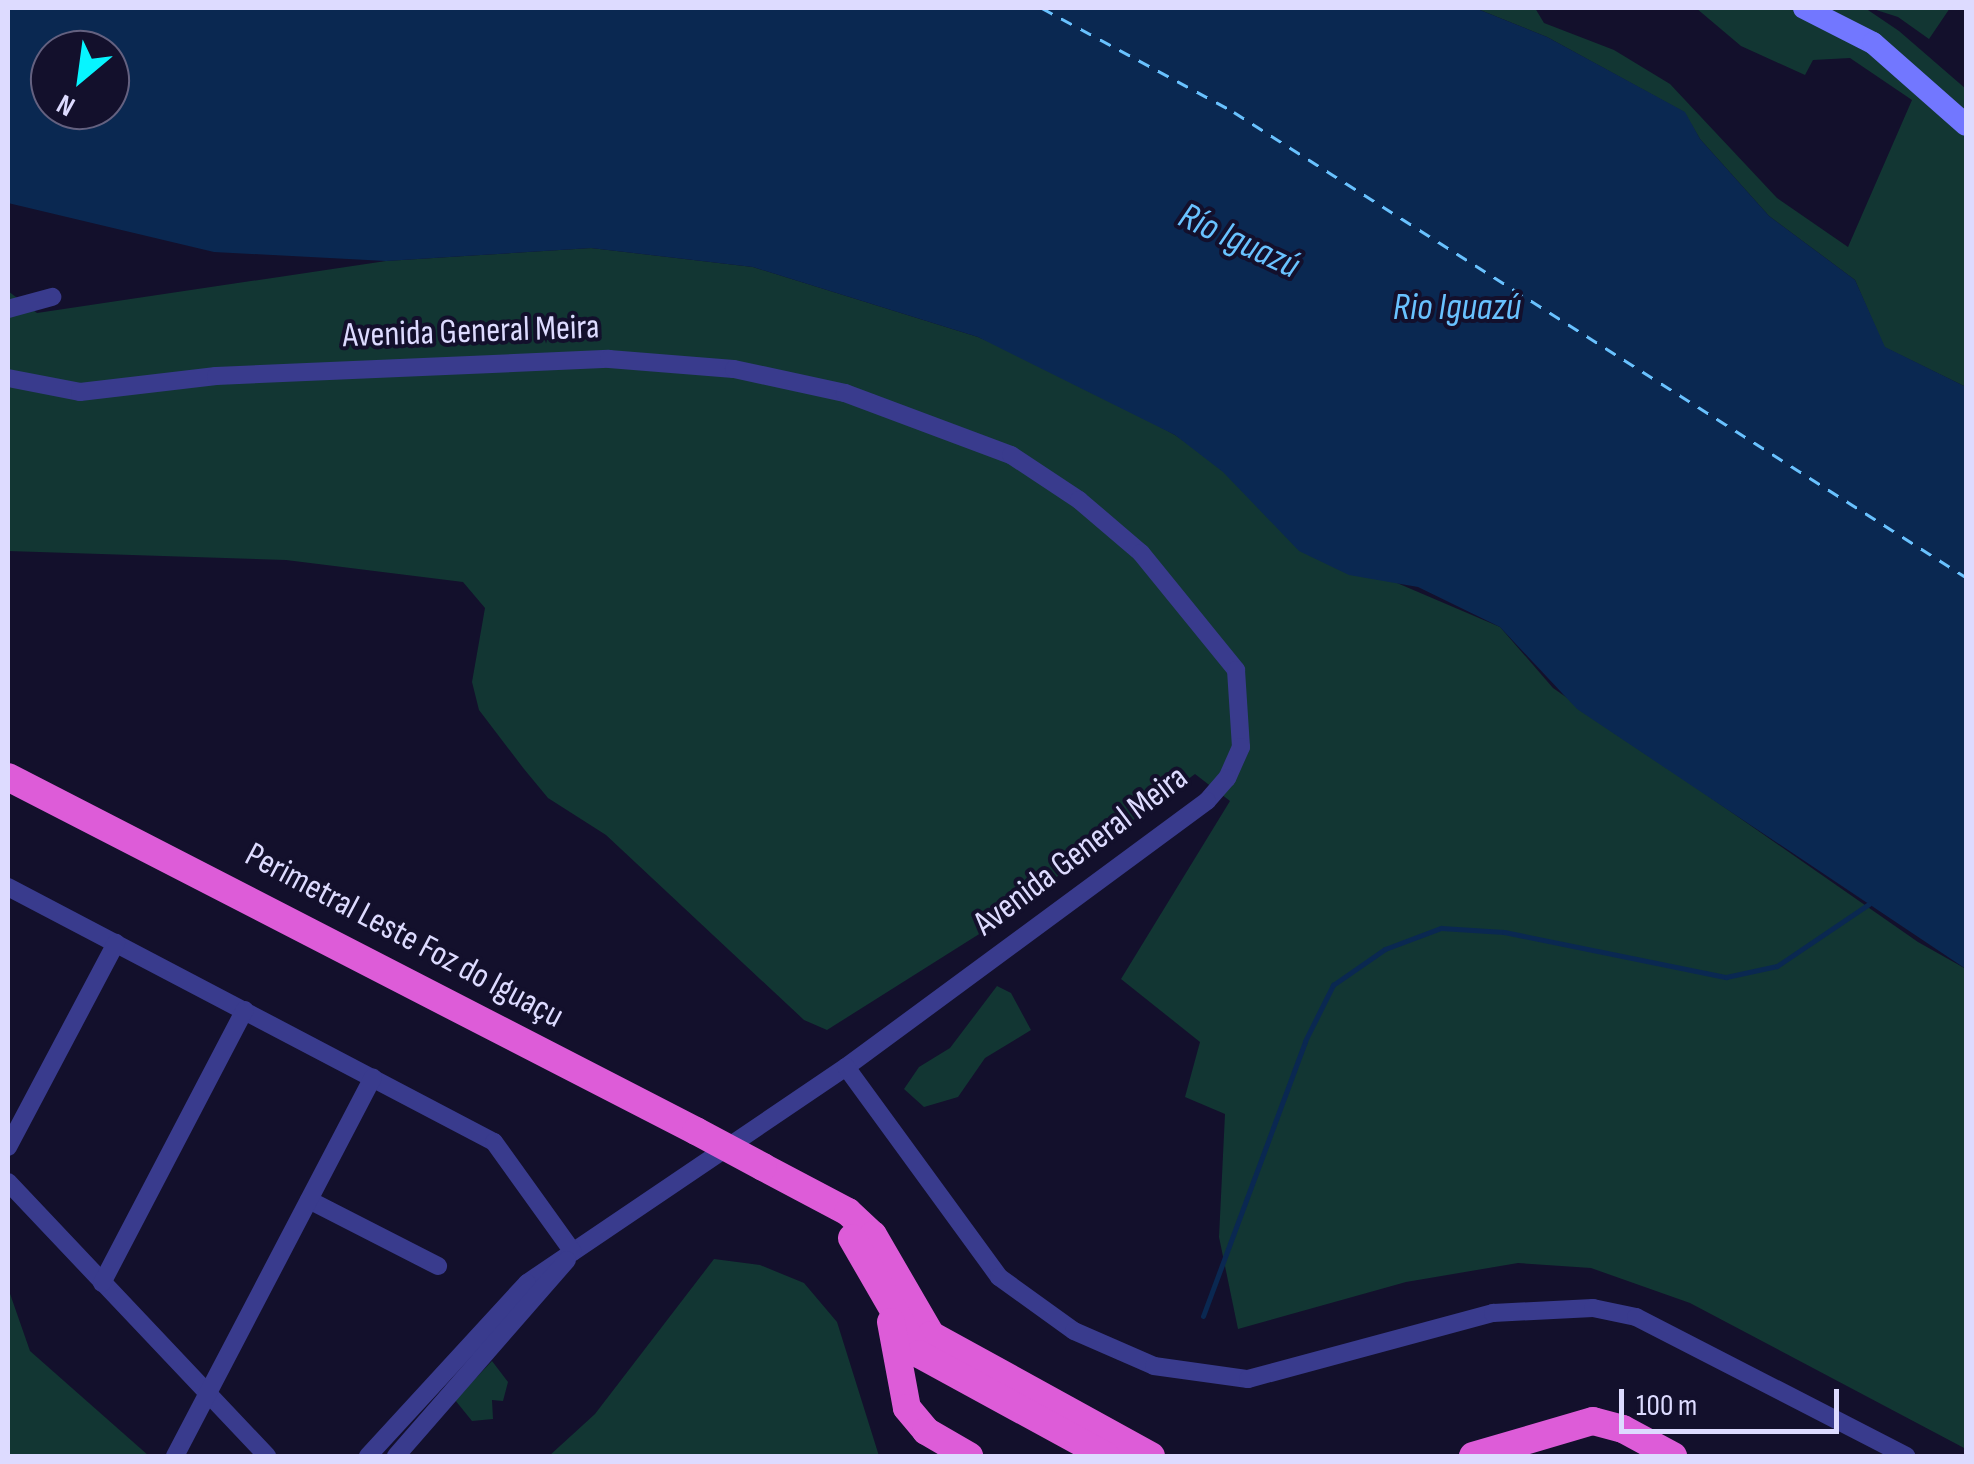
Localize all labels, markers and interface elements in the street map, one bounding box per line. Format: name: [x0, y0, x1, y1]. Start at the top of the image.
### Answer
north arrow: [30, 30, 130, 130]
text: N: [52, 87, 81, 123]
water label: Río Iguazú: [1171, 193, 1307, 289]
water label: Rio Iguazú: [1393, 285, 1521, 331]
street label: Avenida General Meira: [342, 307, 600, 357]
street label: Avenida General Meira: [966, 757, 1196, 945]
street label: Perimetral Leste Foz do Iguaçu: [238, 834, 570, 1038]
scale bar: [1624, 1369, 1844, 1431]
text: 100 m: [1636, 1388, 1697, 1424]

